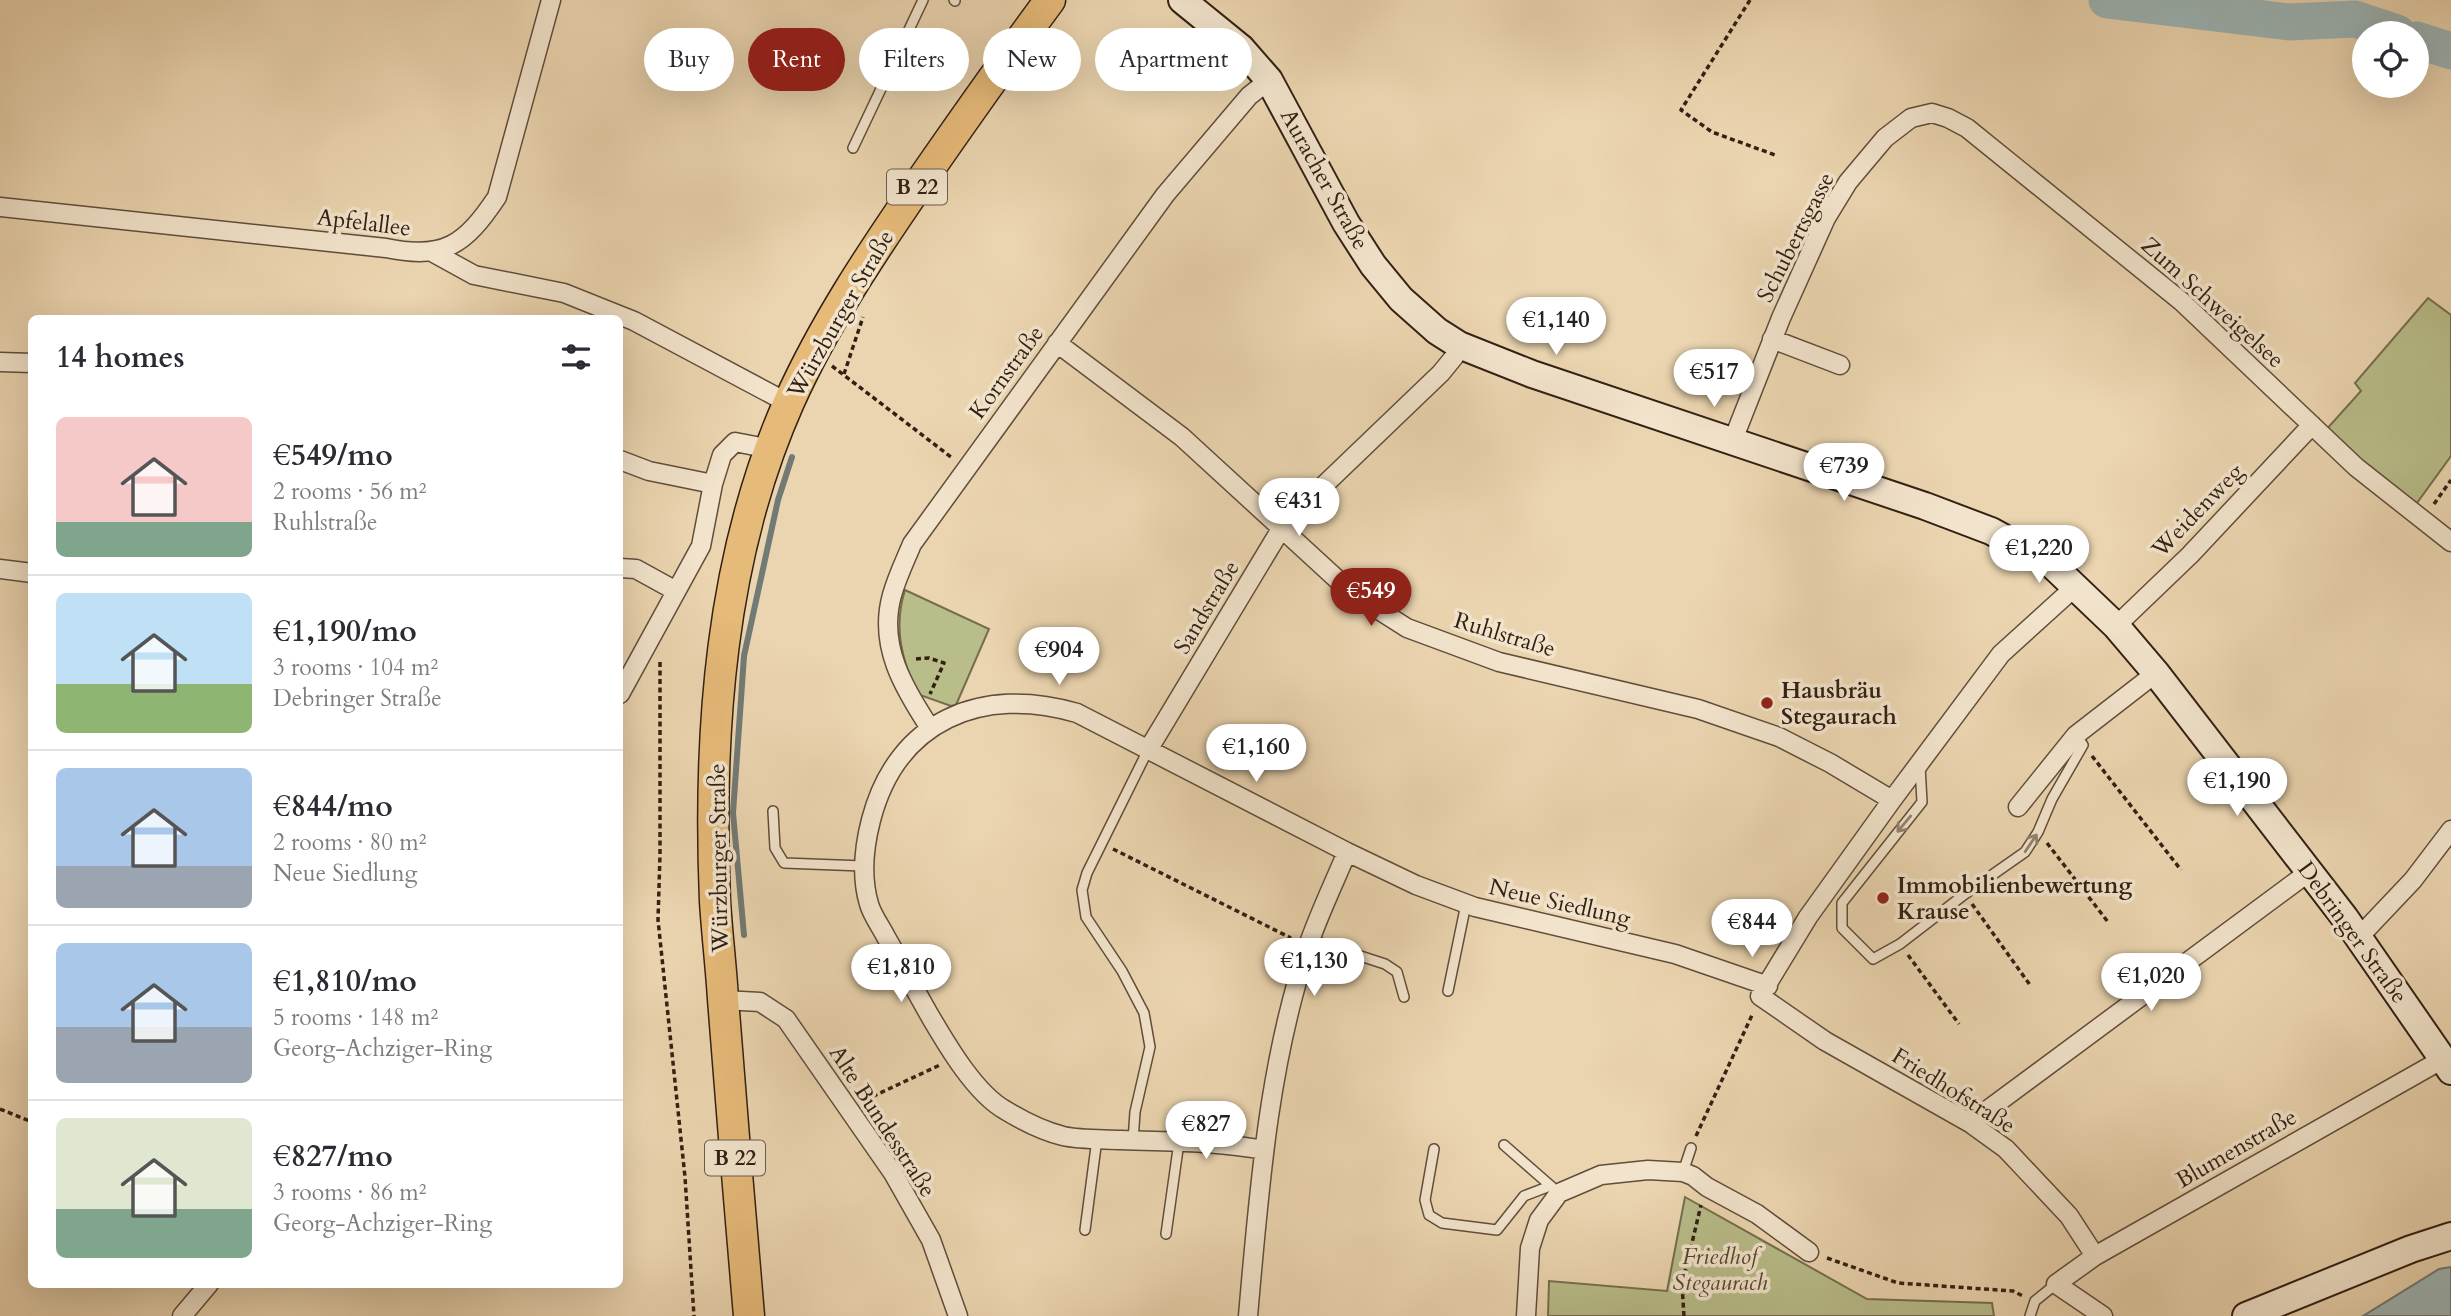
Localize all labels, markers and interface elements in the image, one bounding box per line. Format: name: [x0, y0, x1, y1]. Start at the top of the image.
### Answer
map controls: [2352, 21, 2429, 98]
button: locate: [2352, 21, 2429, 98]
chip: Buy: [644, 28, 734, 91]
chip: Rent: [748, 28, 845, 91]
chip: Filters: [859, 28, 969, 91]
chip: New: [983, 28, 1081, 91]
chip: Apartment: [1095, 28, 1252, 91]
street label: Auracher Straße: [1273, 103, 1376, 255]
street label: Schubertsgasse: [1749, 167, 1842, 308]
road number: B 22: [887, 170, 947, 204]
street label: Apfelallee: [315, 201, 413, 244]
street label: Würzburger Straße: [779, 225, 901, 405]
street label: Zum Schweigelsee: [2135, 230, 2291, 375]
pin: €1,140: [1499, 298, 1613, 357]
text: €1,140: [1522, 304, 1590, 335]
street label: Kornstraße: [962, 319, 1051, 425]
text: 14 homes: [56, 337, 185, 378]
icon: filters: [557, 338, 595, 376]
pin: €517: [1673, 350, 1755, 409]
text: €517: [1689, 356, 1739, 387]
text: €549/mo: [273, 435, 393, 476]
pin: €739: [1803, 444, 1885, 503]
icon: home: [112, 445, 196, 529]
text: €739: [1819, 450, 1869, 481]
street label: Weidenweg: [2144, 456, 2250, 565]
text: 2 rooms · 56 m²: [273, 476, 426, 507]
pin: €431: [1258, 478, 1340, 538]
text: €431: [1274, 485, 1324, 516]
text: Ruhlstraße: [273, 507, 377, 538]
pin: €1,220: [1982, 526, 2096, 585]
text: €1,220: [2005, 532, 2073, 563]
street label: Sandstraße: [1166, 555, 1247, 660]
pin: €549: [1330, 568, 1412, 628]
text: €549: [1346, 575, 1396, 606]
street label: Ruhlstraße: [1450, 604, 1559, 665]
text: €1,190/mo: [273, 611, 417, 652]
icon: home: [112, 621, 196, 705]
pin: €904: [1018, 628, 1100, 687]
text: €904: [1034, 634, 1084, 665]
text: 3 rooms · 104 m²: [273, 652, 438, 683]
place label: Hausbräu Stegaurach: [1781, 675, 1897, 732]
text: Debringer Straße: [273, 683, 442, 714]
marker: Hausbräu Stegaurach: [1759, 695, 1775, 711]
pin: €1,160: [1199, 724, 1313, 784]
text: €1,160: [1222, 731, 1290, 762]
pin: €1,190: [2180, 758, 2294, 818]
street label: Würzburger Straße: [701, 763, 736, 954]
text: €1,190: [2203, 765, 2271, 796]
text: €844/mo: [273, 786, 393, 827]
icon: home: [112, 796, 196, 880]
one-way arrow: [1896, 815, 1911, 833]
text: 2 rooms · 80 m²: [273, 827, 426, 858]
one-way arrow: [2024, 834, 2038, 853]
street label: Debringer Straße: [2291, 855, 2415, 1010]
text: Neue Siedlung: [273, 858, 417, 889]
place label: Immobilienbewertung Krause: [1897, 870, 2133, 927]
street label: Neue Siedlung: [1486, 871, 1634, 934]
marker: Immobilienbewertung Krause: [1875, 890, 1891, 906]
pin: €844: [1711, 900, 1793, 959]
text: €844: [1727, 906, 1777, 937]
pin: €1,130: [1257, 939, 1371, 998]
pin: €1,810: [844, 944, 958, 1004]
text: €1,130: [1280, 945, 1348, 976]
text: €1,810: [867, 951, 935, 982]
pin: €1,020: [2094, 954, 2208, 1013]
text: €1,020: [2117, 960, 2185, 991]
text: €1,810/mo: [273, 961, 417, 1002]
icon: home: [112, 971, 196, 1055]
text: 5 rooms · 148 m²: [273, 1002, 438, 1033]
text: Georg-Achziger-Ring: [273, 1033, 492, 1064]
street label: Alte Bundesstraße: [822, 1039, 943, 1203]
street label: Friedhofstraße: [1886, 1040, 2021, 1141]
street label: Blumenstraße: [2170, 1101, 2302, 1195]
pin: €827: [1165, 1102, 1247, 1161]
text: €827: [1181, 1108, 1231, 1139]
text: €827/mo: [273, 1136, 393, 1177]
road number: B 22: [705, 1140, 765, 1176]
icon: home: [112, 1146, 196, 1230]
text: 3 rooms · 86 m²: [273, 1177, 426, 1208]
text: Georg-Achziger-Ring: [273, 1208, 492, 1239]
park label: Friedhof Stegaurach: [1672, 1241, 1768, 1298]

